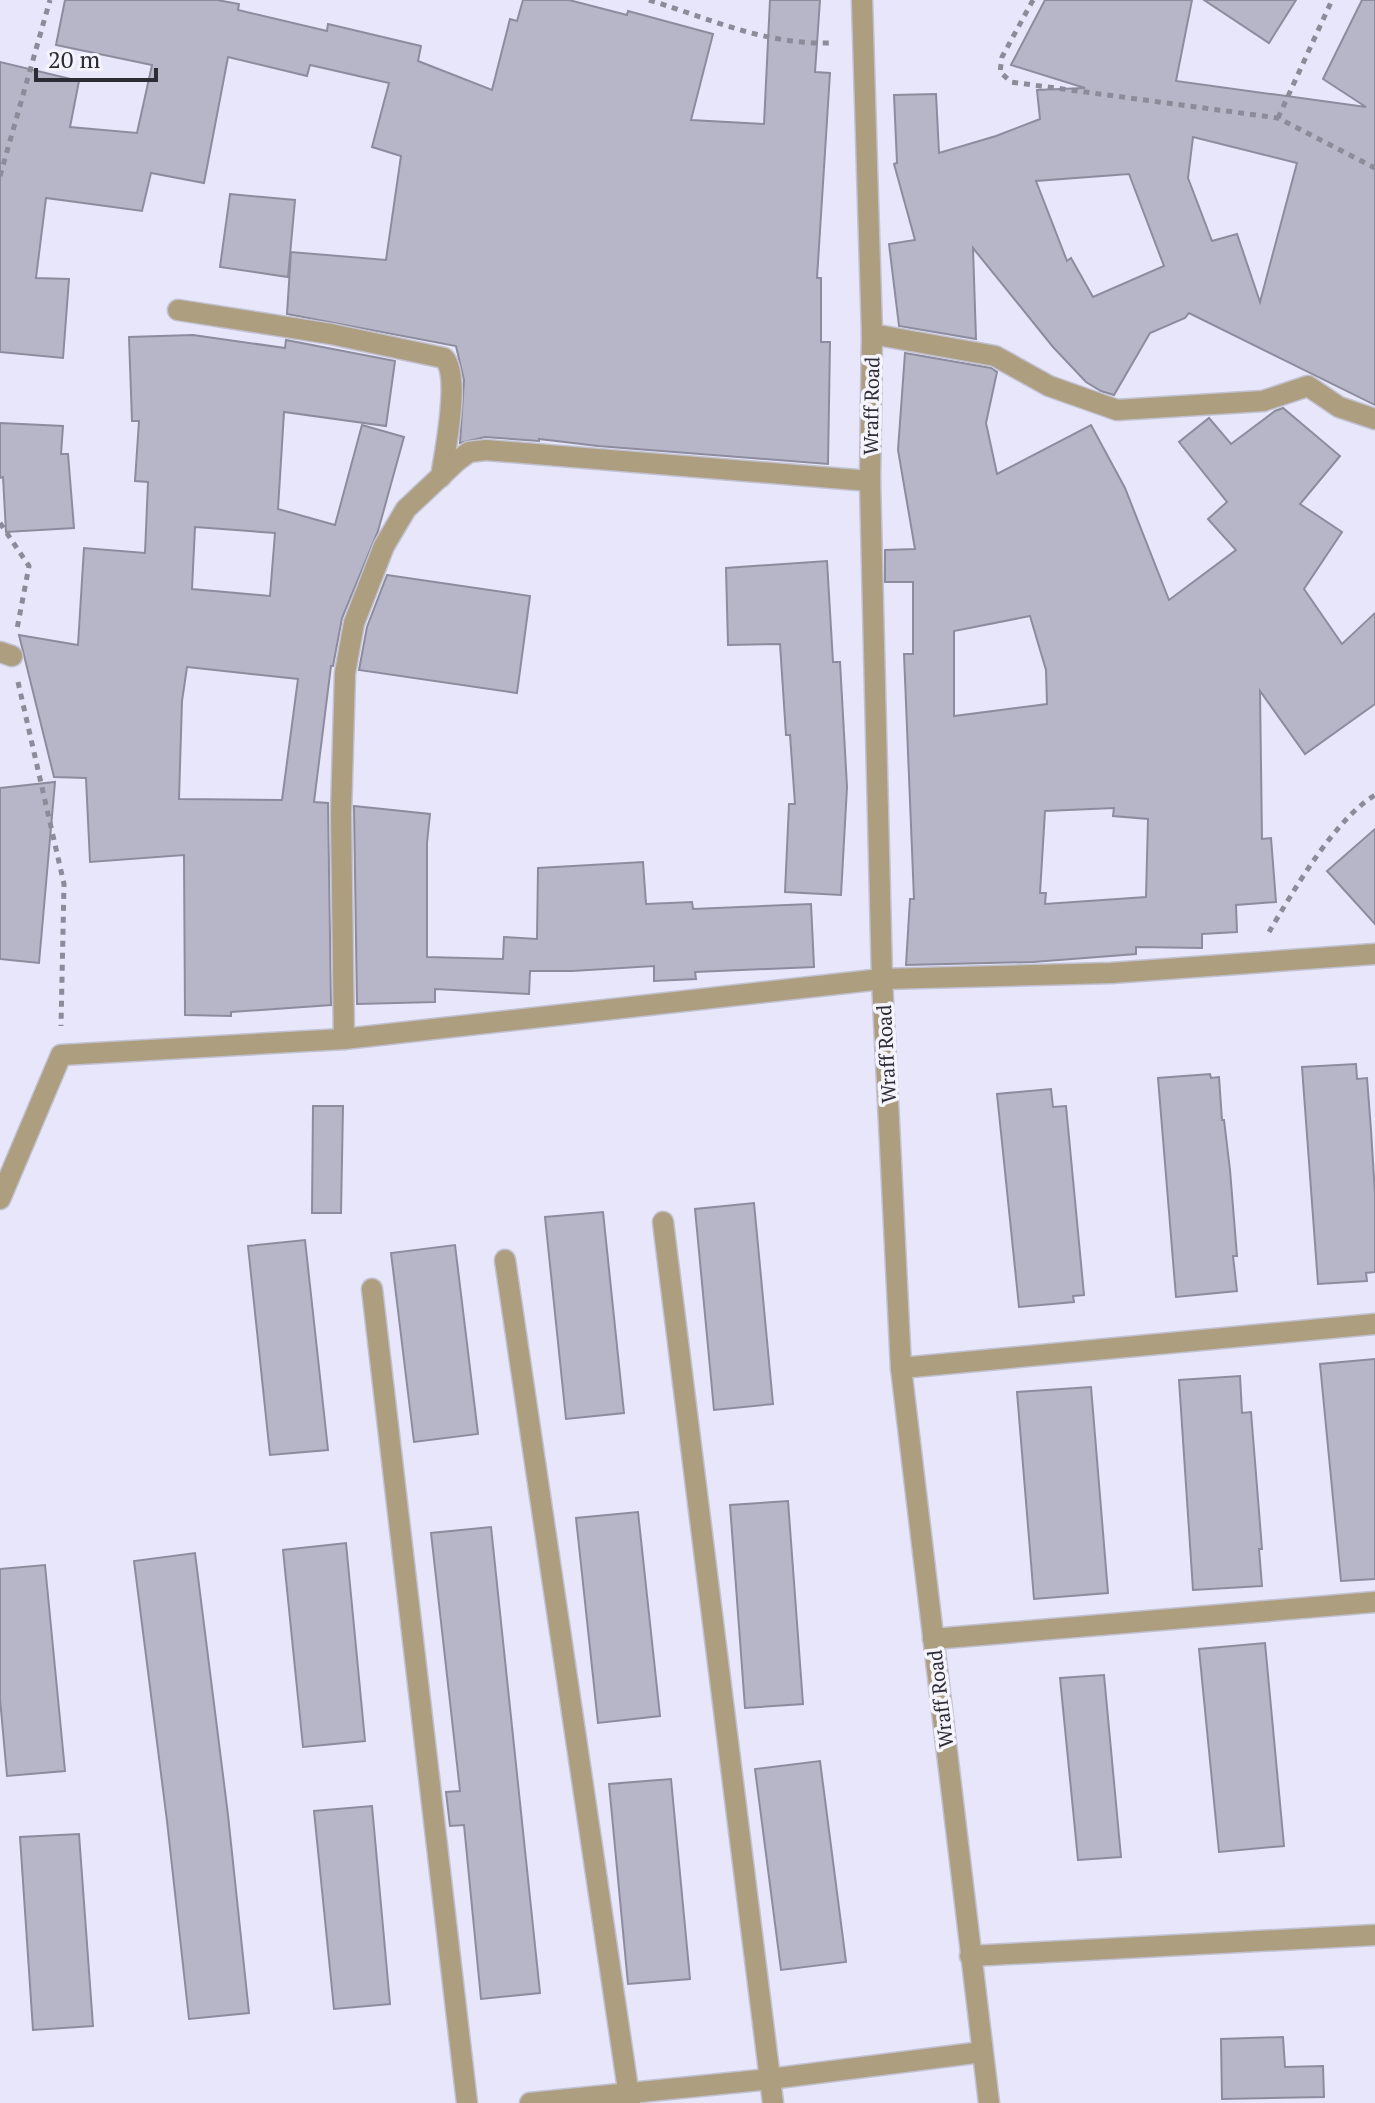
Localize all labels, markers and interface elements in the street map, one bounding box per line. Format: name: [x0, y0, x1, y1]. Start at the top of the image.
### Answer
scale bar: [36, 32, 156, 82]
text: 20 m: [48, 43, 100, 75]
street label: Wraff Road: [857, 357, 885, 455]
street label: Wraff Road: [870, 1004, 902, 1104]
street label: Wraff Road: [921, 1649, 959, 1749]

